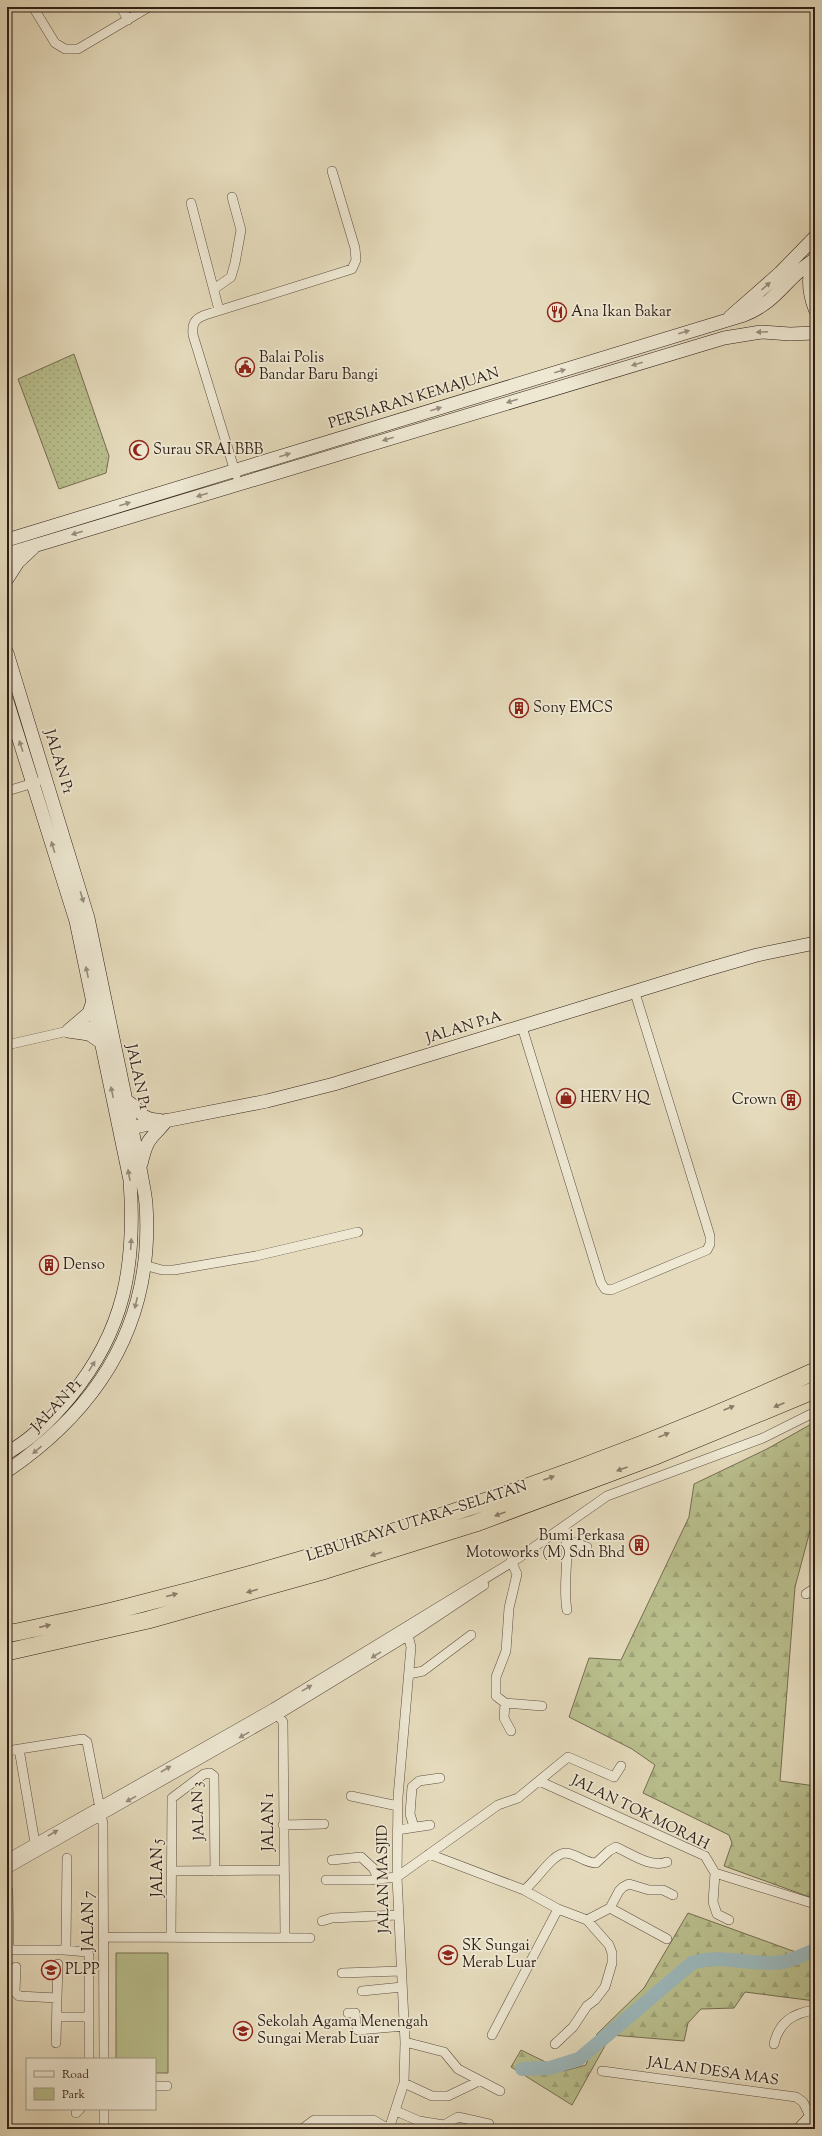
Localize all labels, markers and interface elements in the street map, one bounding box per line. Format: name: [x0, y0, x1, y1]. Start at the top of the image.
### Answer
one-way arrow: [760, 281, 771, 290]
restaurant icon: Ana Ikan Bakar: [546, 301, 568, 323]
place label: Ana Ikan Bakar: [571, 302, 672, 323]
one-way arrow: [679, 329, 691, 335]
one-way arrow: [755, 329, 768, 335]
place label: Balai Polis Bandar Baru Bangi: [259, 348, 378, 386]
public building icon: Balai Polis Bandar Baru Bangi: [234, 356, 256, 378]
one-way arrow: [630, 361, 642, 367]
street label: PERSIARAN KEMAJUAN: [326, 363, 502, 435]
one-way arrow: [554, 368, 566, 374]
one-way arrow: [506, 398, 518, 404]
one-way arrow: [430, 406, 442, 412]
one-way arrow: [381, 436, 393, 442]
mosque icon: Surau SRAI BBB: [128, 439, 150, 461]
place label: Surau SRAI BBB: [153, 440, 264, 461]
one-way arrow: [279, 452, 291, 458]
one-way arrow: [196, 492, 208, 498]
one-way arrow: [119, 501, 131, 507]
one-way arrow: [71, 530, 83, 536]
building icon: Sony EMCS: [508, 697, 530, 719]
place label: Sony EMCS: [533, 698, 613, 719]
street label: JALAN P1: [38, 726, 78, 797]
one-way arrow: [18, 740, 24, 752]
one-way arrow: [50, 841, 56, 853]
one-way arrow: [79, 891, 85, 903]
one-way arrow: [83, 966, 89, 979]
street label: JALAN P1A: [422, 1006, 505, 1050]
street label: JALAN P1: [120, 1041, 154, 1112]
one-way arrow: [108, 1086, 114, 1098]
shop icon: HERV HQ: [555, 1087, 577, 1109]
place label: HERV HQ: [580, 1088, 652, 1109]
building icon: Crown: [780, 1089, 802, 1111]
place label: Crown: [732, 1090, 777, 1111]
one-way arrow: [126, 1169, 132, 1181]
one-way arrow: [127, 1238, 134, 1250]
building icon: Denso: [38, 1254, 60, 1276]
place label: Denso: [63, 1255, 105, 1276]
one-way arrow: [132, 1297, 138, 1310]
one-way arrow: [89, 1361, 96, 1372]
street label: JALAN P1: [26, 1375, 87, 1438]
one-way arrow: [773, 1402, 785, 1409]
one-way arrow: [723, 1405, 735, 1412]
one-way arrow: [658, 1432, 670, 1438]
one-way arrow: [31, 1446, 42, 1455]
one-way arrow: [615, 1466, 627, 1472]
one-way arrow: [544, 1475, 556, 1481]
street label: LEBUHRAYA UTARA–SELATAN: [304, 1476, 530, 1568]
one-way arrow: [493, 1512, 505, 1518]
place label: Bumi Perkasa Motoworks (M) Sdn Bhd: [466, 1526, 626, 1564]
building icon: Bumi Perkasa Motoworks (M) Sdn Bhd: [628, 1534, 650, 1556]
one-way arrow: [370, 1552, 382, 1558]
one-way arrow: [245, 1588, 257, 1594]
one-way arrow: [165, 1592, 178, 1598]
one-way arrow: [39, 1622, 51, 1628]
one-way arrow: [370, 1652, 382, 1659]
one-way arrow: [301, 1684, 313, 1691]
one-way arrow: [239, 1731, 250, 1738]
one-way arrow: [160, 1765, 172, 1772]
street label: JALAN TOK MORAH: [566, 1770, 713, 1856]
street label: JALAN 3: [187, 1781, 211, 1842]
street label: JALAN 1: [259, 1793, 280, 1852]
one-way arrow: [125, 1795, 137, 1802]
street label: JALAN MASJID: [373, 1824, 395, 1934]
one-way arrow: [47, 1830, 59, 1836]
street label: JALAN 5: [148, 1839, 169, 1898]
street label: JALAN 7: [79, 1890, 100, 1952]
place label: SK Sungai Merab Luar: [462, 1936, 537, 1974]
school or university icon: SK Sungai Merab Luar: [437, 1944, 459, 1966]
school or university icon: PLPP: [40, 1959, 62, 1981]
place label: PLPP: [65, 1960, 100, 1981]
place label: Sekolah Agama Menengah Sungai Merab Luar: [257, 2012, 429, 2050]
school or university icon: Sekolah Agama Menengah Sungai Merab Luar: [232, 2020, 254, 2042]
street label: JALAN DESA MAS: [645, 2052, 780, 2092]
legend: [26, 2058, 156, 2110]
text: Road: [62, 2066, 89, 2084]
text: Park: [62, 2086, 85, 2104]

